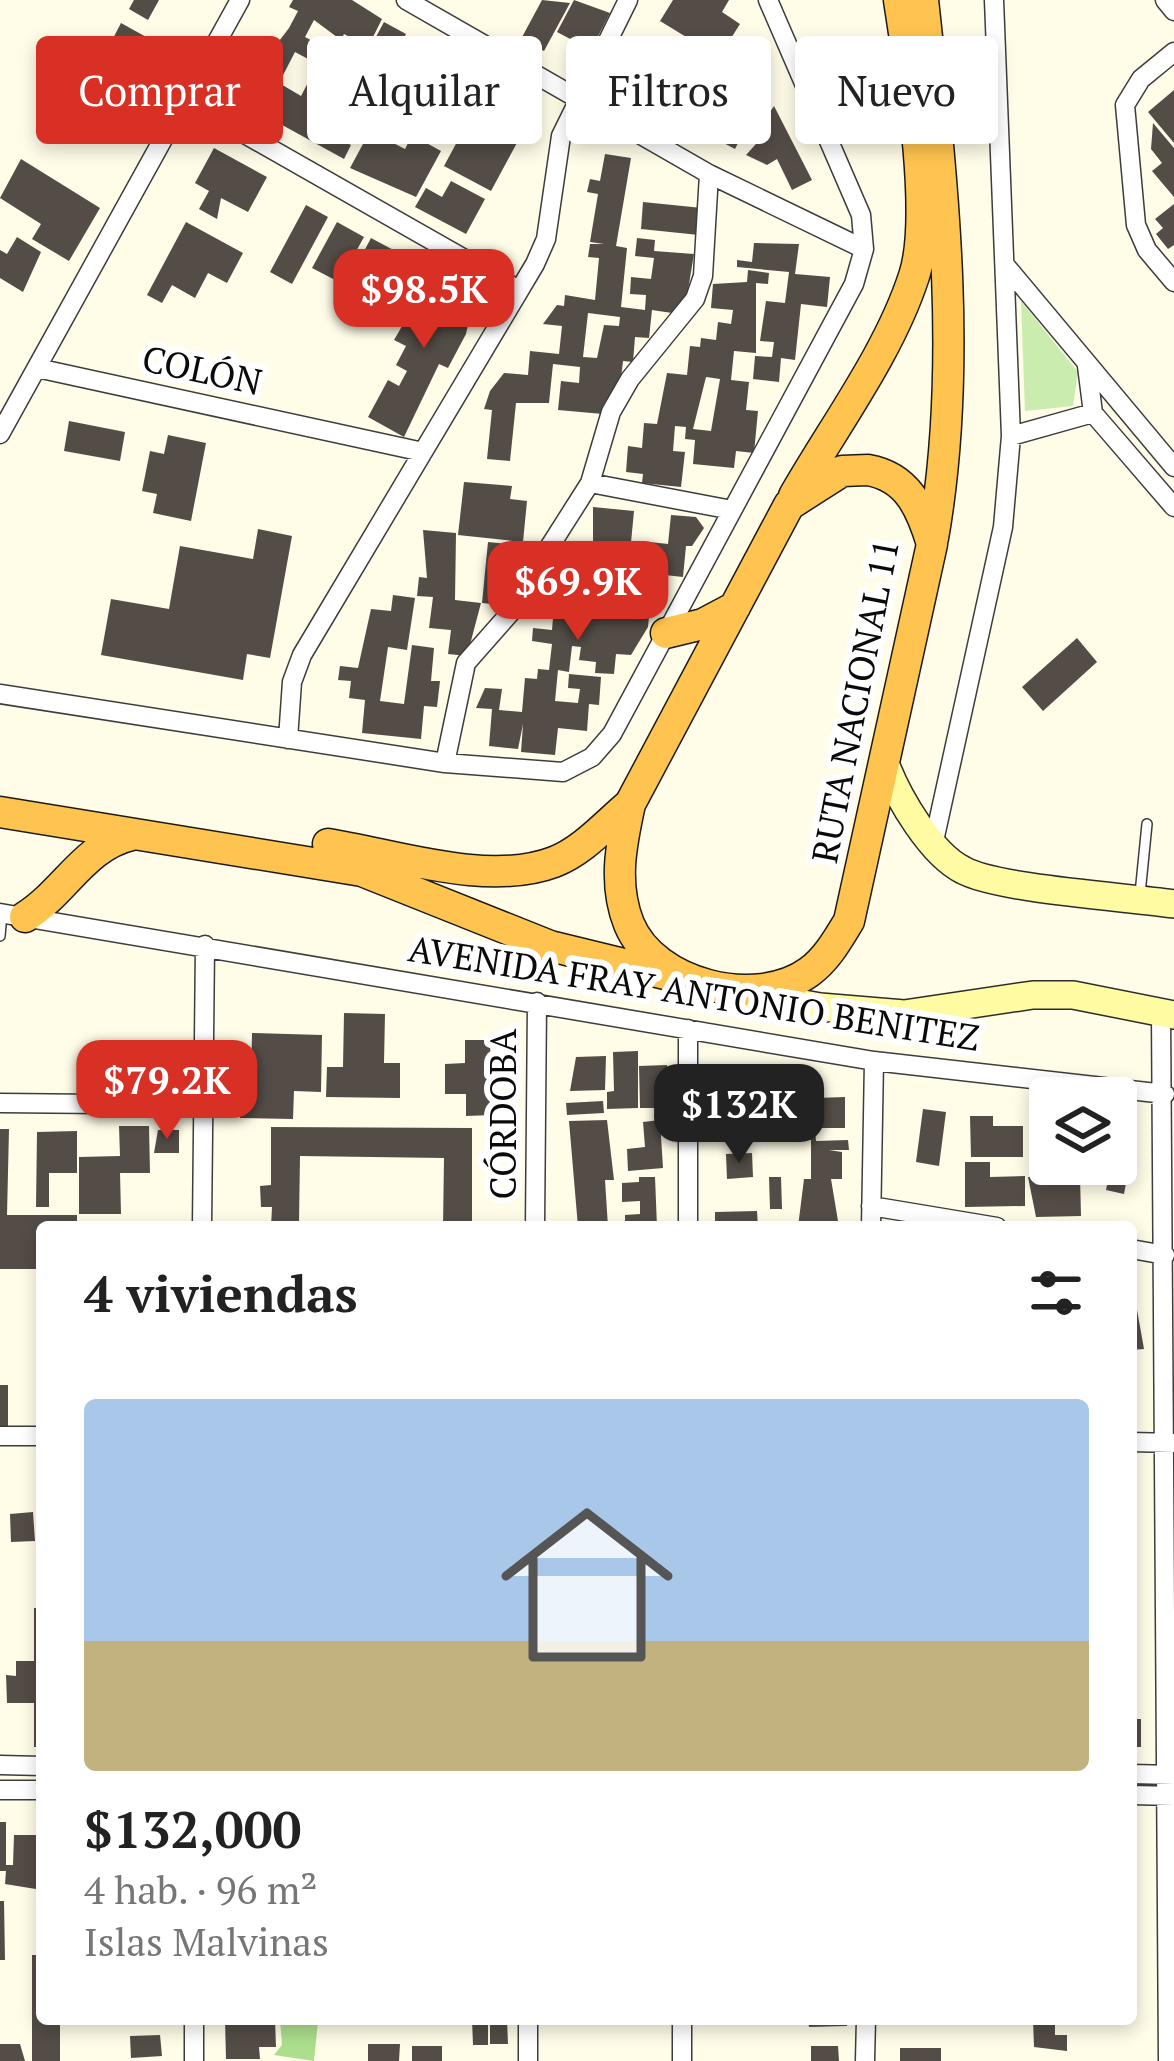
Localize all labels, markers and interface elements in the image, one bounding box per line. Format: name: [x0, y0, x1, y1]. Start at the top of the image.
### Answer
chip: Comprar: [36, 36, 283, 144]
chip: Alquilar: [307, 36, 542, 144]
chip: Filtros: [566, 36, 771, 144]
chip: Nuevo: [795, 36, 998, 144]
pin: $98.5K: [326, 249, 522, 351]
text: $98.5K: [360, 262, 488, 314]
street label: COLÓN: [138, 334, 266, 405]
street label: RUTA NACIONAL 11: [800, 535, 909, 867]
pin: $69.9K: [480, 541, 676, 643]
text: $69.9K: [514, 554, 642, 606]
street label: AVENIDA FRAY ANTONIO BENITEZ: [405, 924, 983, 1061]
street label: CÓRDOBA: [479, 1028, 526, 1199]
pin: $79.2K: [69, 1040, 265, 1142]
text: $79.2K: [103, 1053, 231, 1105]
pin: $132K: [655, 1064, 823, 1166]
text: $132K: [681, 1077, 797, 1129]
map controls: [1029, 1077, 1137, 1185]
button: layers: [1029, 1077, 1137, 1185]
text: 4 viviendas: [84, 1259, 358, 1327]
icon: filters: [1023, 1260, 1089, 1326]
icon: home: [479, 1477, 695, 1693]
text: $132,000: [84, 1795, 301, 1863]
text: 4 hab. · 96 m²: [84, 1863, 317, 1915]
text: Islas Malvinas: [84, 1915, 329, 1967]

